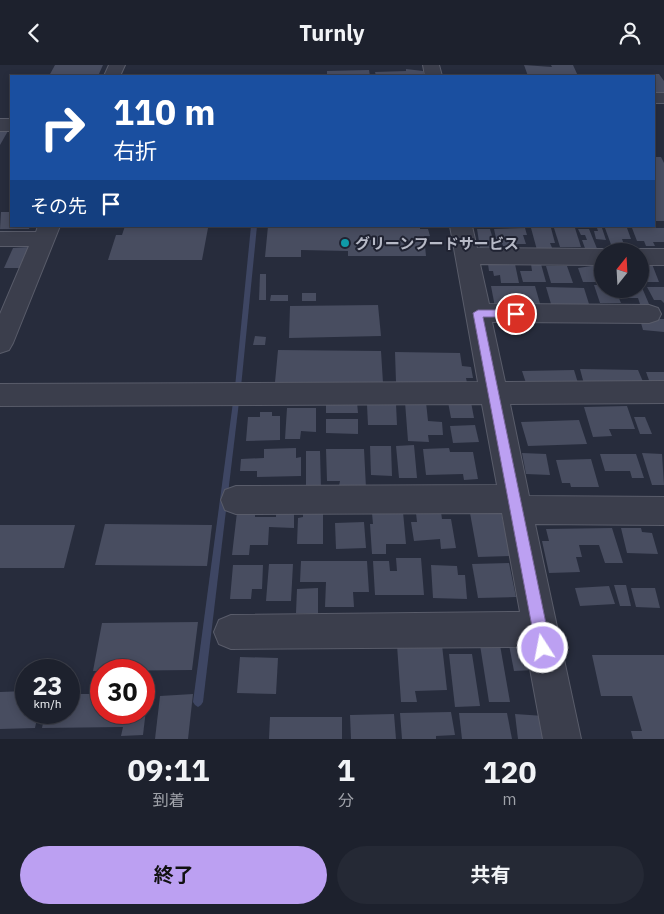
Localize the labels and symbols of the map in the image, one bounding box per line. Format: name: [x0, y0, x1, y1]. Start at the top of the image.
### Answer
place label: グリーンフードサービス: [355, 234, 519, 253]
marker: グリーンフードサービス: [339, 237, 351, 249]
north arrow: [594, 243, 649, 297]
pin: [495, 293, 537, 335]
position arrow: [516, 621, 568, 673]
speed limit sign: 30: [90, 659, 155, 724]

